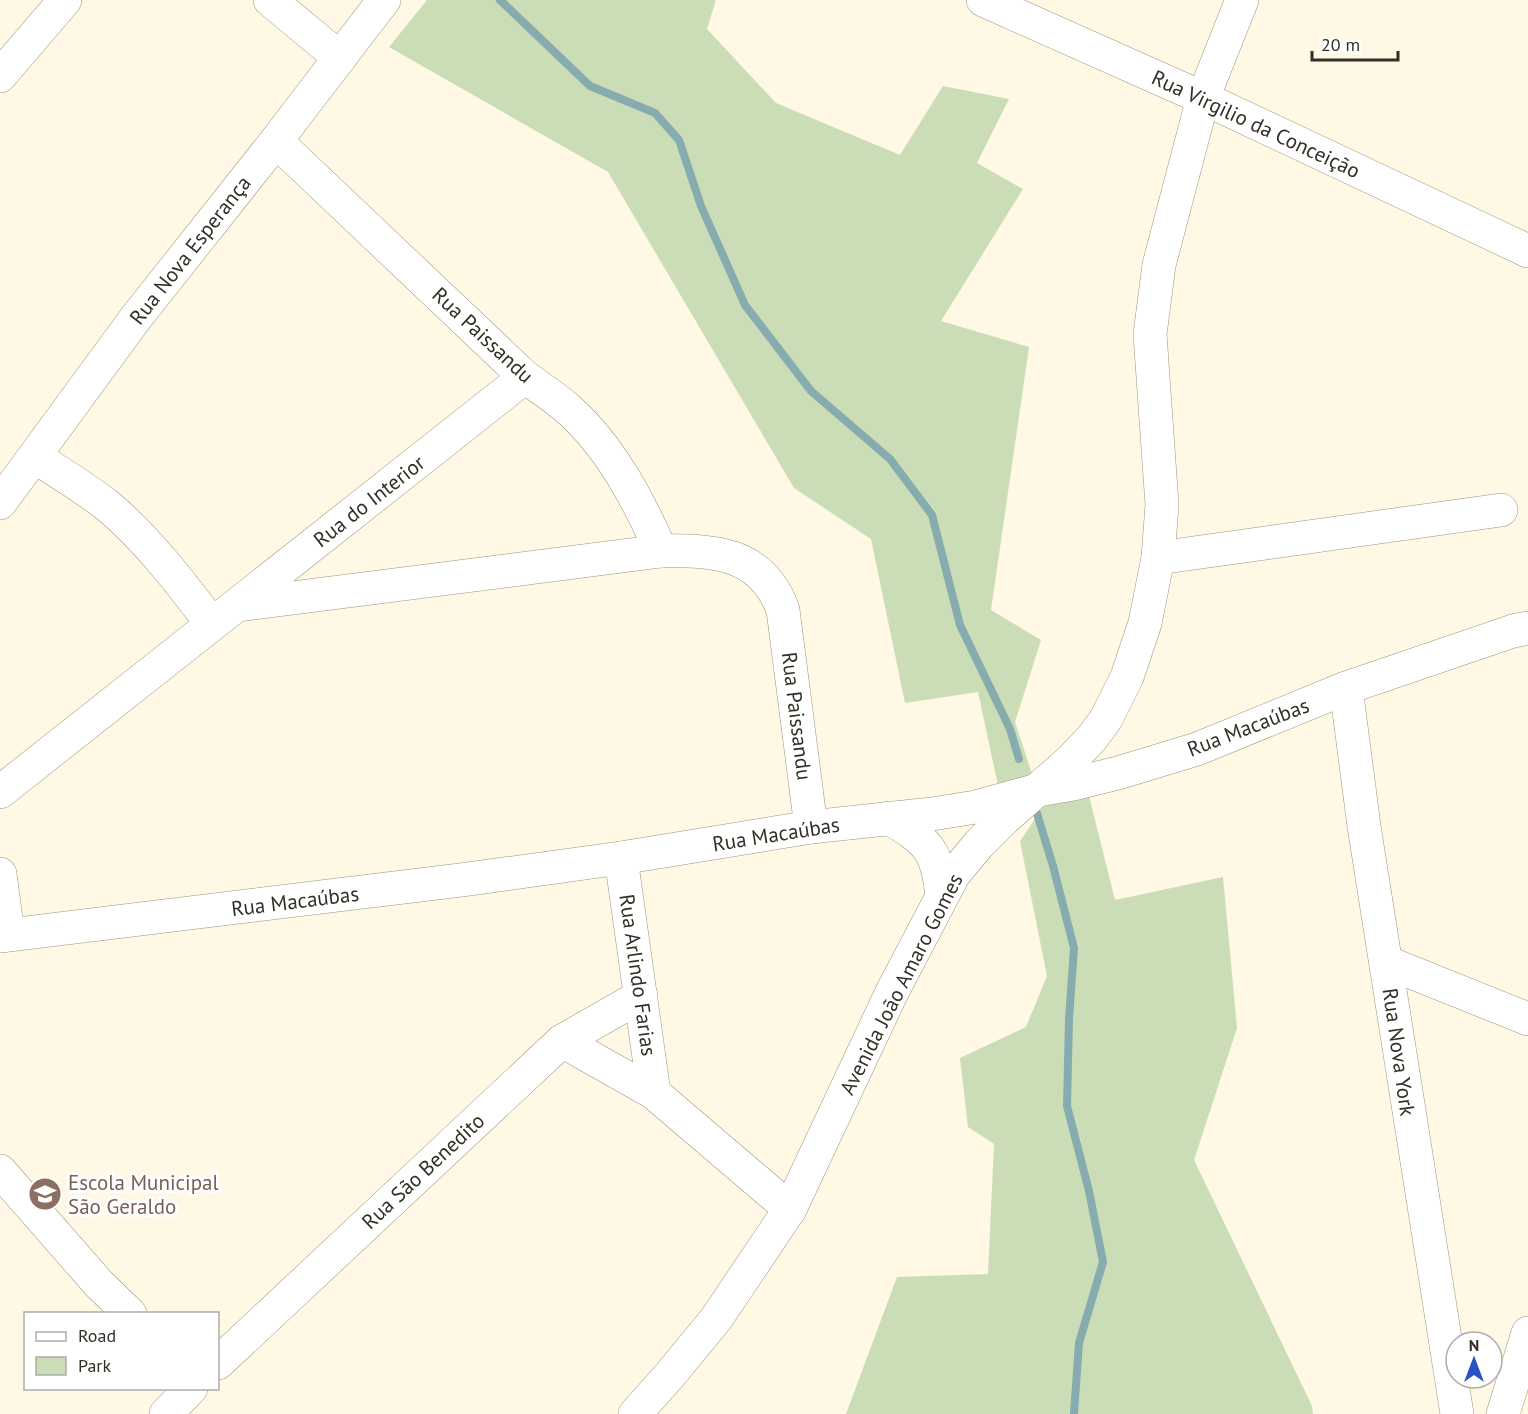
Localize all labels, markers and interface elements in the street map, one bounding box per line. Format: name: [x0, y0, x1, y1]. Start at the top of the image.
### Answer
scale bar: [1312, 24, 1398, 62]
text: 20 m: [1321, 33, 1360, 56]
street label: Rua Virgilio da Conceição: [1147, 64, 1365, 184]
street label: Rua Nova Esperança: [123, 170, 257, 330]
street label: Rua Paissandu: [427, 281, 539, 389]
street label: Rua do Interior: [308, 449, 430, 553]
street label: Rua Paissandu: [776, 650, 818, 782]
street label: Rua Macaúbas: [1183, 691, 1313, 763]
street label: Rua Macaúbas: [710, 811, 842, 857]
street label: Avenida João Amaro Gomes: [833, 869, 969, 1099]
street label: Rua Macaúbas: [230, 880, 360, 922]
street label: Rua Arlindo Farias: [613, 892, 663, 1058]
street label: Rua Nova York: [1377, 986, 1421, 1118]
street label: Rua São Benedito: [356, 1107, 490, 1235]
place label: Escola Municipal São Geraldo: [68, 1169, 219, 1220]
school or university icon: Escola Municipal São Geraldo: [27, 1176, 63, 1212]
legend: [24, 1312, 219, 1390]
text: Road: [78, 1324, 116, 1347]
north arrow: [1444, 1330, 1504, 1390]
text: N: [1469, 1335, 1479, 1355]
text: Park: [78, 1354, 111, 1377]

